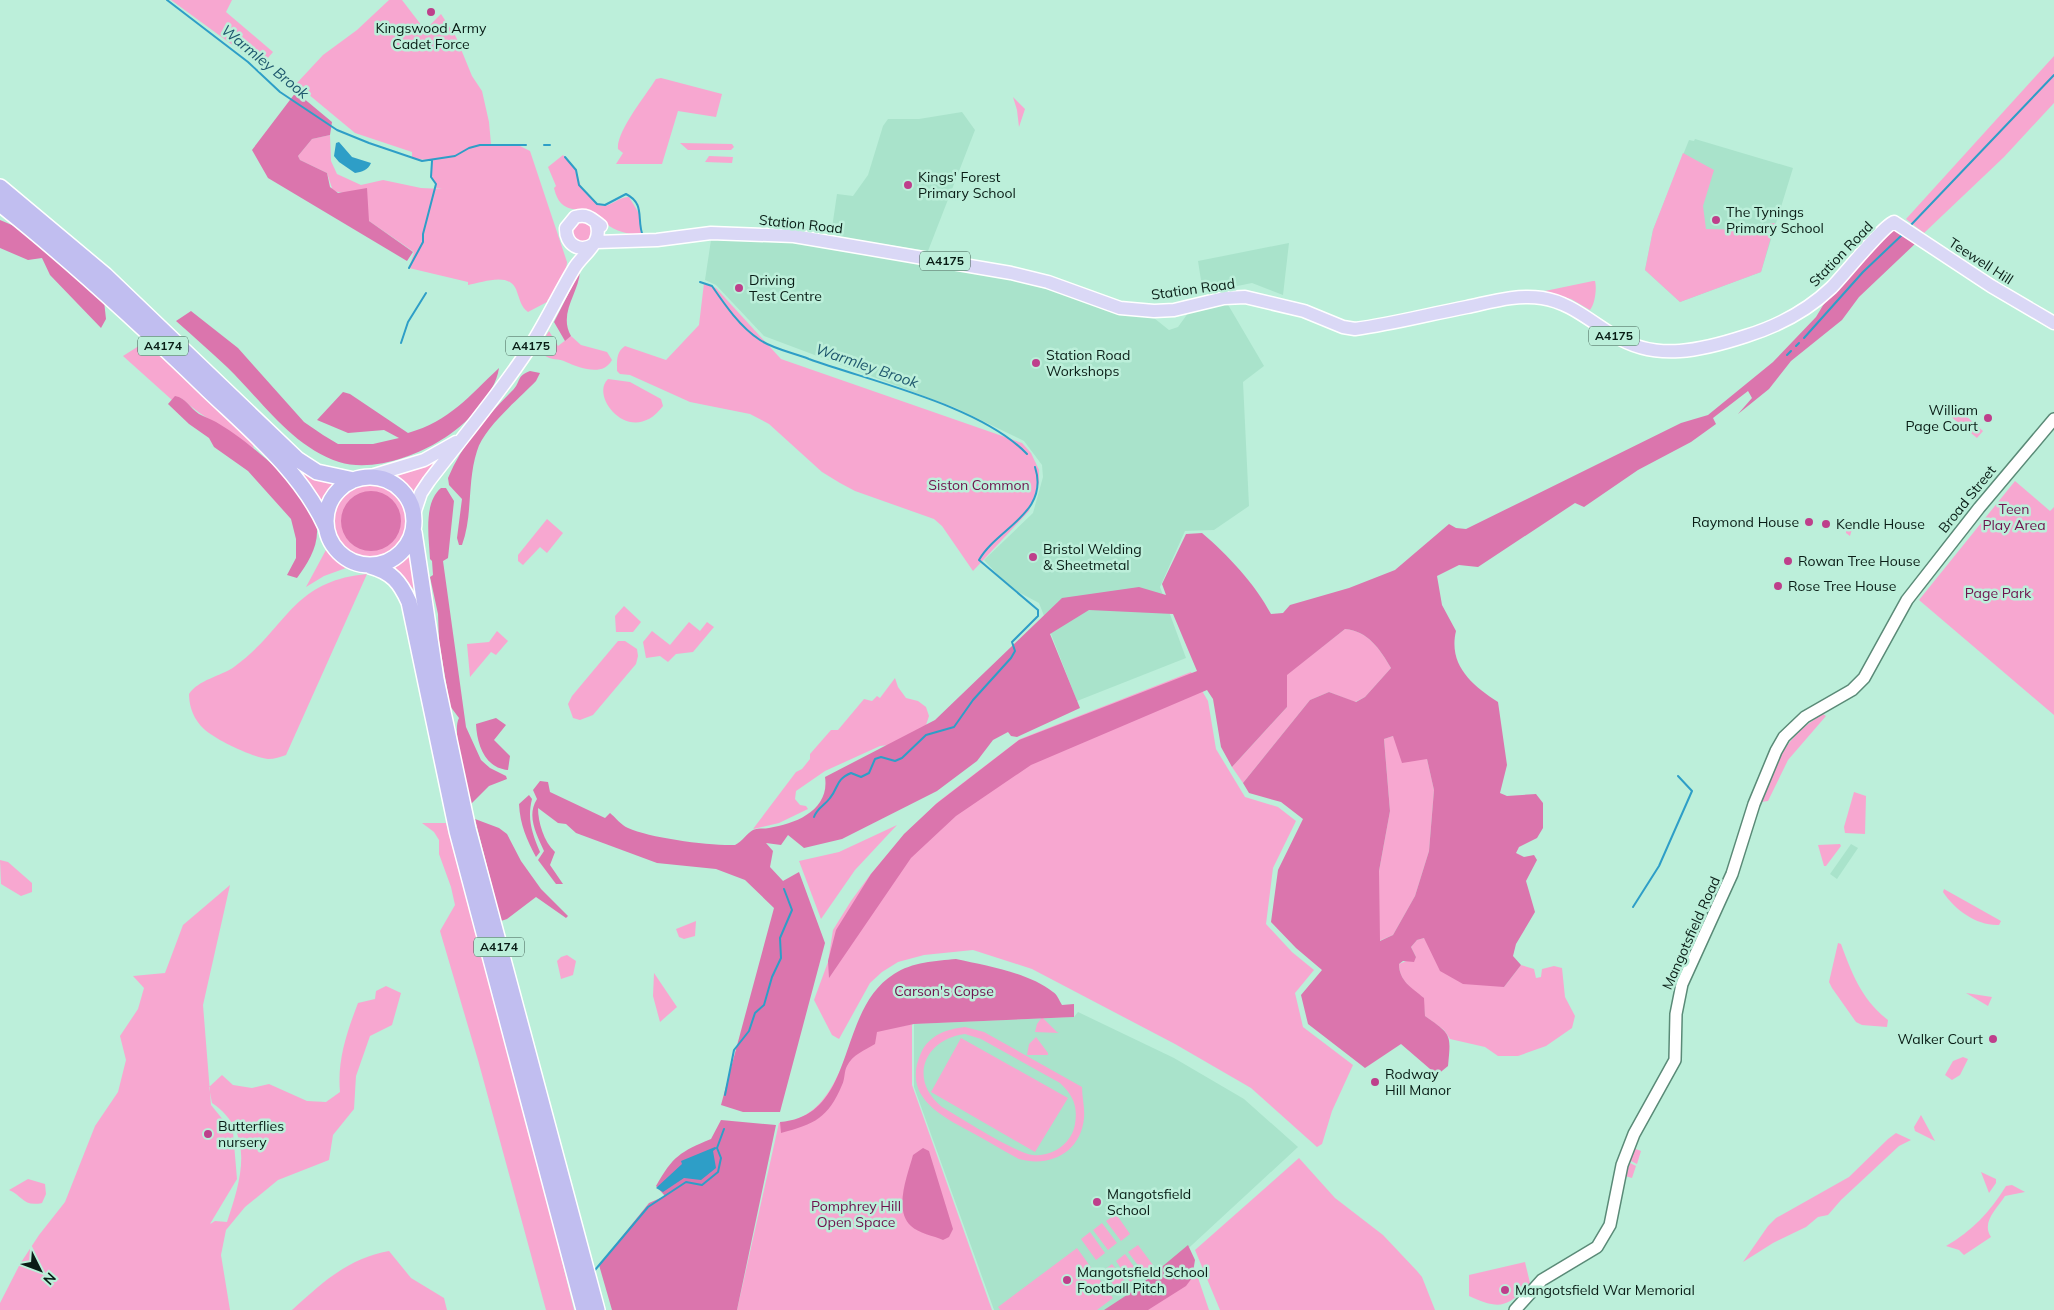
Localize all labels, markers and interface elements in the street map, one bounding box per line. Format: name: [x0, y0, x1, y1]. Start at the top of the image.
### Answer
marker: Kingswood Army Cadet Force: [425, 6, 437, 18]
place label: Kingswood Army Cadet Force: [376, 19, 487, 53]
water label: Warmley Brook: [218, 20, 314, 104]
place label: Kings' Forest Primary School: [918, 168, 1016, 202]
marker: Kings' Forest Primary School: [902, 179, 914, 191]
place label: The Tynings Primary School: [1726, 203, 1824, 237]
street label: Station Road: [758, 211, 844, 237]
marker: The Tynings Primary School: [1710, 214, 1722, 226]
street label: Station Road: [1805, 217, 1877, 291]
street label: Teewell Hill: [1945, 234, 2017, 288]
road number: A4175: [920, 252, 970, 270]
place label: Driving Test Centre: [749, 271, 822, 305]
street label: Station Road: [1150, 274, 1236, 304]
marker: Driving Test Centre: [733, 282, 745, 294]
road number: A4175: [1589, 326, 1639, 346]
road number: A4174: [138, 336, 188, 356]
road number: A4175: [506, 336, 556, 356]
water label: Warmley Brook: [813, 339, 922, 392]
place label: Station Road Workshops: [1046, 346, 1130, 380]
marker: Station Road Workshops: [1030, 357, 1042, 369]
place label: William Page Court: [1906, 401, 1978, 435]
marker: William Page Court: [1982, 412, 1994, 424]
street label: Broad Street: [1934, 462, 2000, 536]
park label: Siston Common: [928, 476, 1030, 494]
park label: Teen Play Area: [1982, 500, 2046, 534]
place label: Raymond House: [1692, 513, 1799, 531]
place label: Kendle House: [1836, 515, 1925, 533]
marker: Raymond House: [1803, 516, 1815, 528]
marker: Kendle House: [1820, 518, 1832, 530]
place label: Bristol Welding & Sheetmetal: [1043, 540, 1142, 574]
marker: Bristol Welding & Sheetmetal: [1027, 551, 1039, 563]
place label: Rowan Tree House: [1798, 552, 1920, 570]
marker: Rowan Tree House: [1782, 555, 1794, 567]
place label: Rose Tree House: [1788, 577, 1896, 595]
marker: Rose Tree House: [1772, 580, 1784, 592]
park label: Page Park: [1965, 584, 2032, 602]
street label: Mangotsfield Road: [1658, 874, 1724, 992]
road number: A4174: [474, 938, 524, 956]
park label: Carson's Copse: [894, 982, 994, 1000]
place label: Walker Court: [1898, 1030, 1983, 1048]
marker: Walker Court: [1987, 1033, 1999, 1045]
place label: Rodway Hill Manor: [1385, 1065, 1452, 1099]
marker: Rodway Hill Manor: [1369, 1076, 1381, 1088]
place label: Butterflies nursery: [218, 1117, 284, 1151]
marker: Butterflies nursery: [202, 1128, 214, 1140]
place label: Mangotsfield School: [1107, 1185, 1191, 1219]
marker: Mangotsfield School: [1091, 1196, 1103, 1208]
park label: Pomphrey Hill Open Space: [811, 1197, 901, 1231]
north arrow: [15, 1245, 65, 1295]
place label: Mangotsfield School Football Pitch: [1077, 1263, 1208, 1297]
text: N: [39, 1269, 60, 1289]
marker: Mangotsfield School Football Pitch: [1061, 1274, 1073, 1286]
place label: Mangotsfield War Memorial: [1515, 1281, 1695, 1299]
marker: Mangotsfield War Memorial: [1499, 1284, 1511, 1296]

